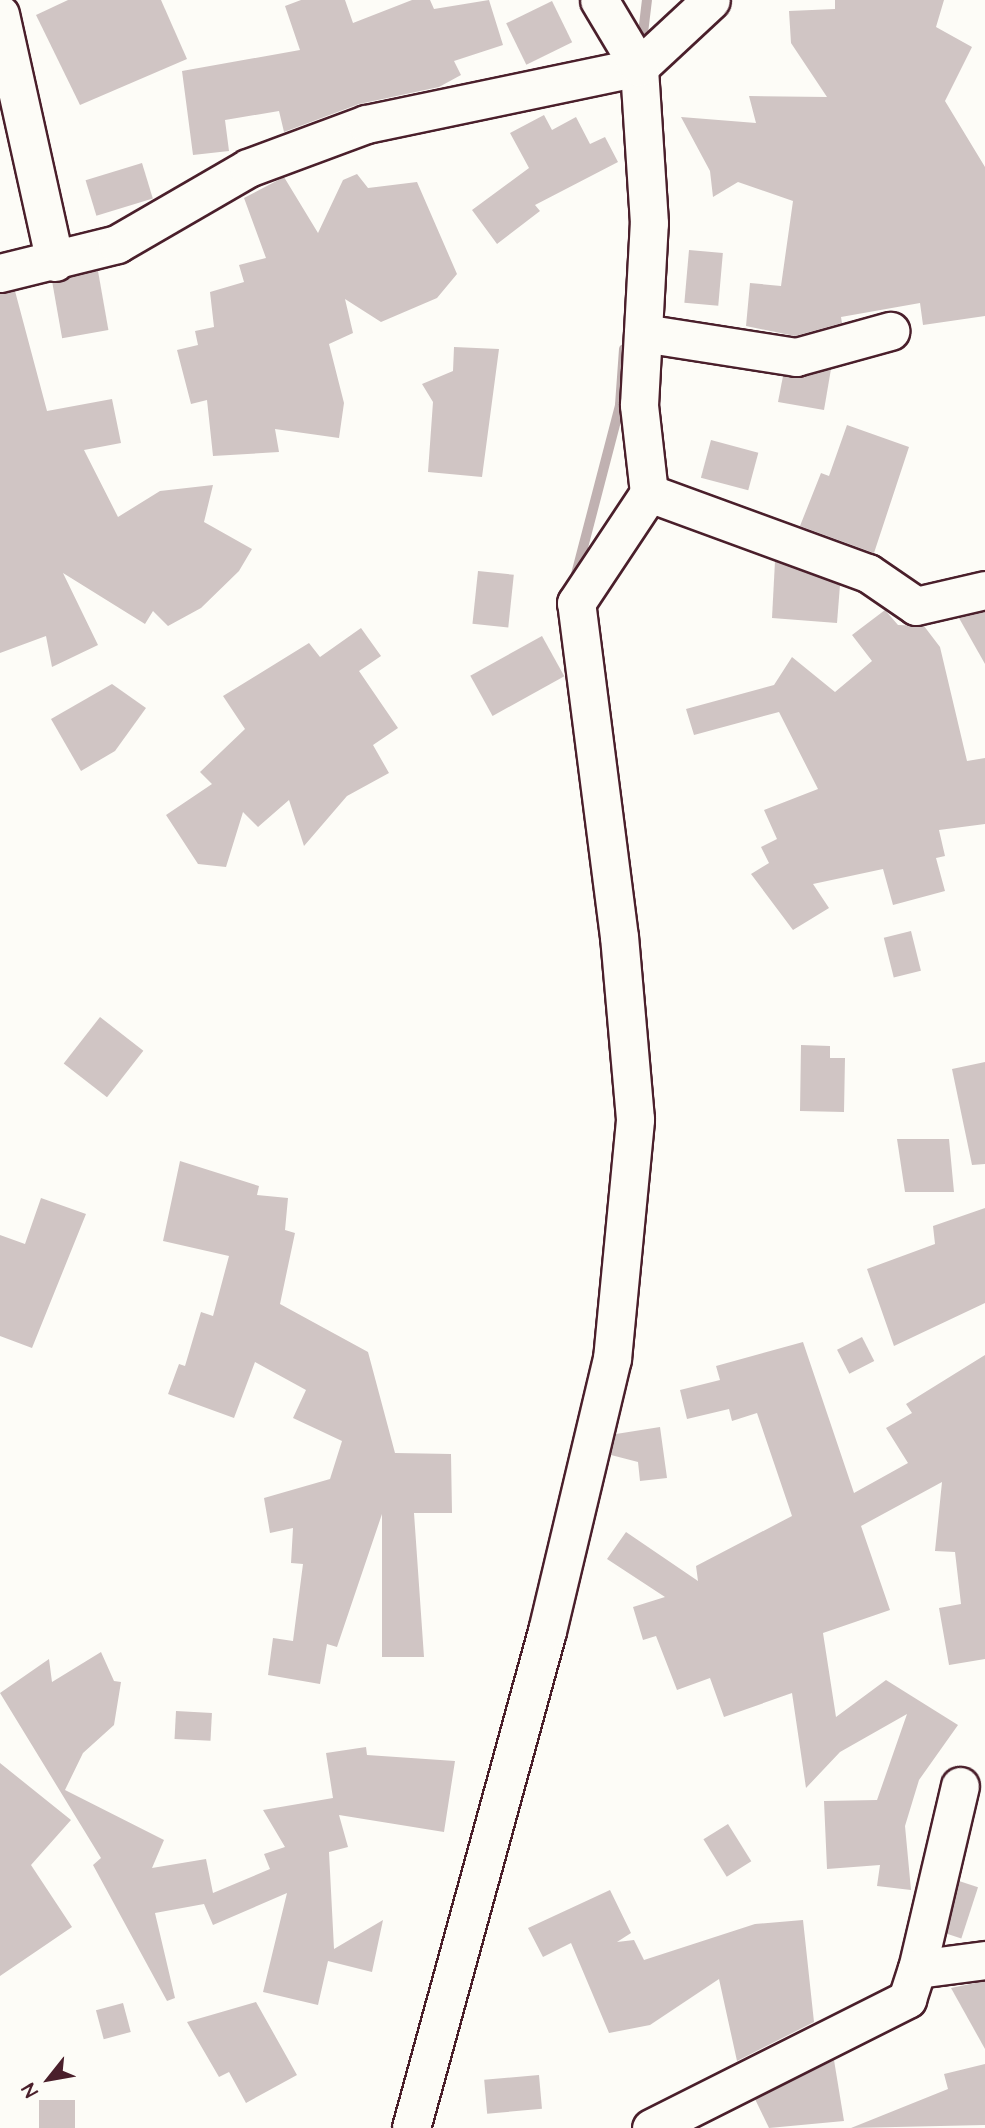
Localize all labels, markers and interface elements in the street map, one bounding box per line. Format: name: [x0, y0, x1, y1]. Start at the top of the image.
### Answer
north arrow: [14, 2044, 84, 2114]
text: N: [16, 2078, 45, 2102]

